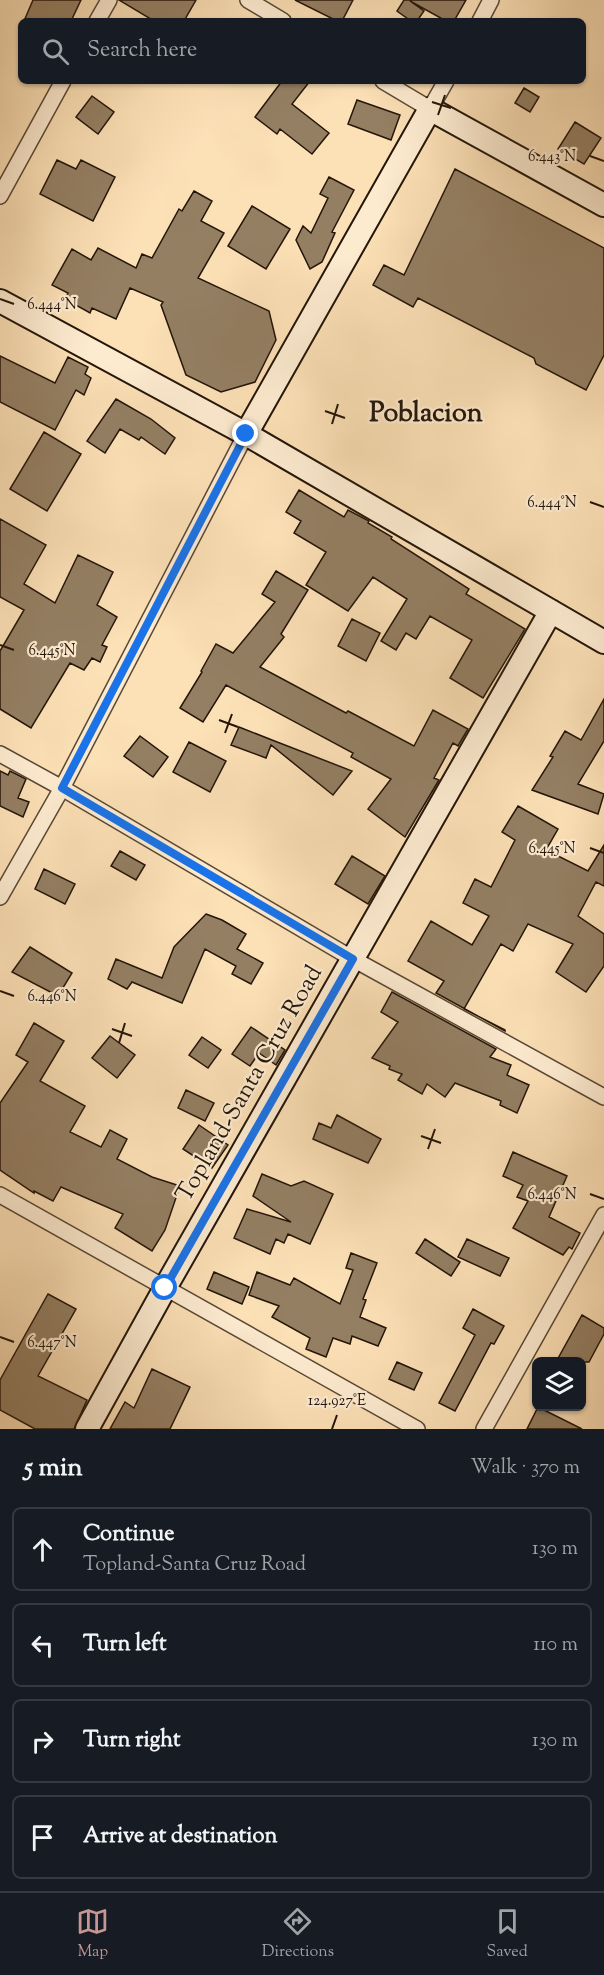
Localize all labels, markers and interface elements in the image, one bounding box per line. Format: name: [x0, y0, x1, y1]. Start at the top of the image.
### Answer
search box: [18, 18, 586, 84]
icon: search: [39, 35, 72, 68]
text: Search here: [87, 35, 197, 67]
text: 6.443°N: [528, 147, 576, 168]
text: 6.444°N: [27, 295, 77, 316]
district label: Poblacion: [369, 395, 483, 434]
route end: [232, 420, 258, 446]
text: 6.444°N: [527, 493, 577, 514]
text: 6.445°N: [28, 641, 76, 662]
text: 6.445°N: [528, 839, 576, 860]
street label: Topland-Santa Cruz Road: [168, 959, 332, 1208]
text: 6.446°N: [27, 987, 77, 1008]
text: 6.446°N: [527, 1185, 577, 1206]
route start: [151, 1274, 177, 1300]
text: 6.447°N: [27, 1333, 77, 1354]
map controls: [532, 1357, 586, 1411]
button: layers: [532, 1357, 586, 1411]
text: 124.927°E: [308, 1391, 366, 1412]
text: 5 min: [24, 1450, 83, 1487]
text: Walk · 370 m: [470, 1454, 580, 1483]
text: Continue: [83, 1519, 174, 1551]
icon: ahead: [26, 1533, 59, 1566]
text: 130 m: [532, 1535, 578, 1564]
text: Topland-Santa Cruz Road: [83, 1551, 306, 1580]
icon: left: [26, 1629, 59, 1662]
text: Turn left: [83, 1629, 166, 1661]
text: 110 m: [533, 1631, 578, 1660]
icon: right: [26, 1725, 59, 1758]
text: Turn right: [83, 1725, 180, 1757]
text: 130 m: [532, 1727, 578, 1756]
icon: arrive: [26, 1821, 59, 1854]
text: Arrive at destination: [83, 1821, 278, 1853]
tab: Map: [76, 1905, 109, 1964]
tab: Directions: [262, 1905, 334, 1964]
tab: Saved: [487, 1905, 528, 1964]

